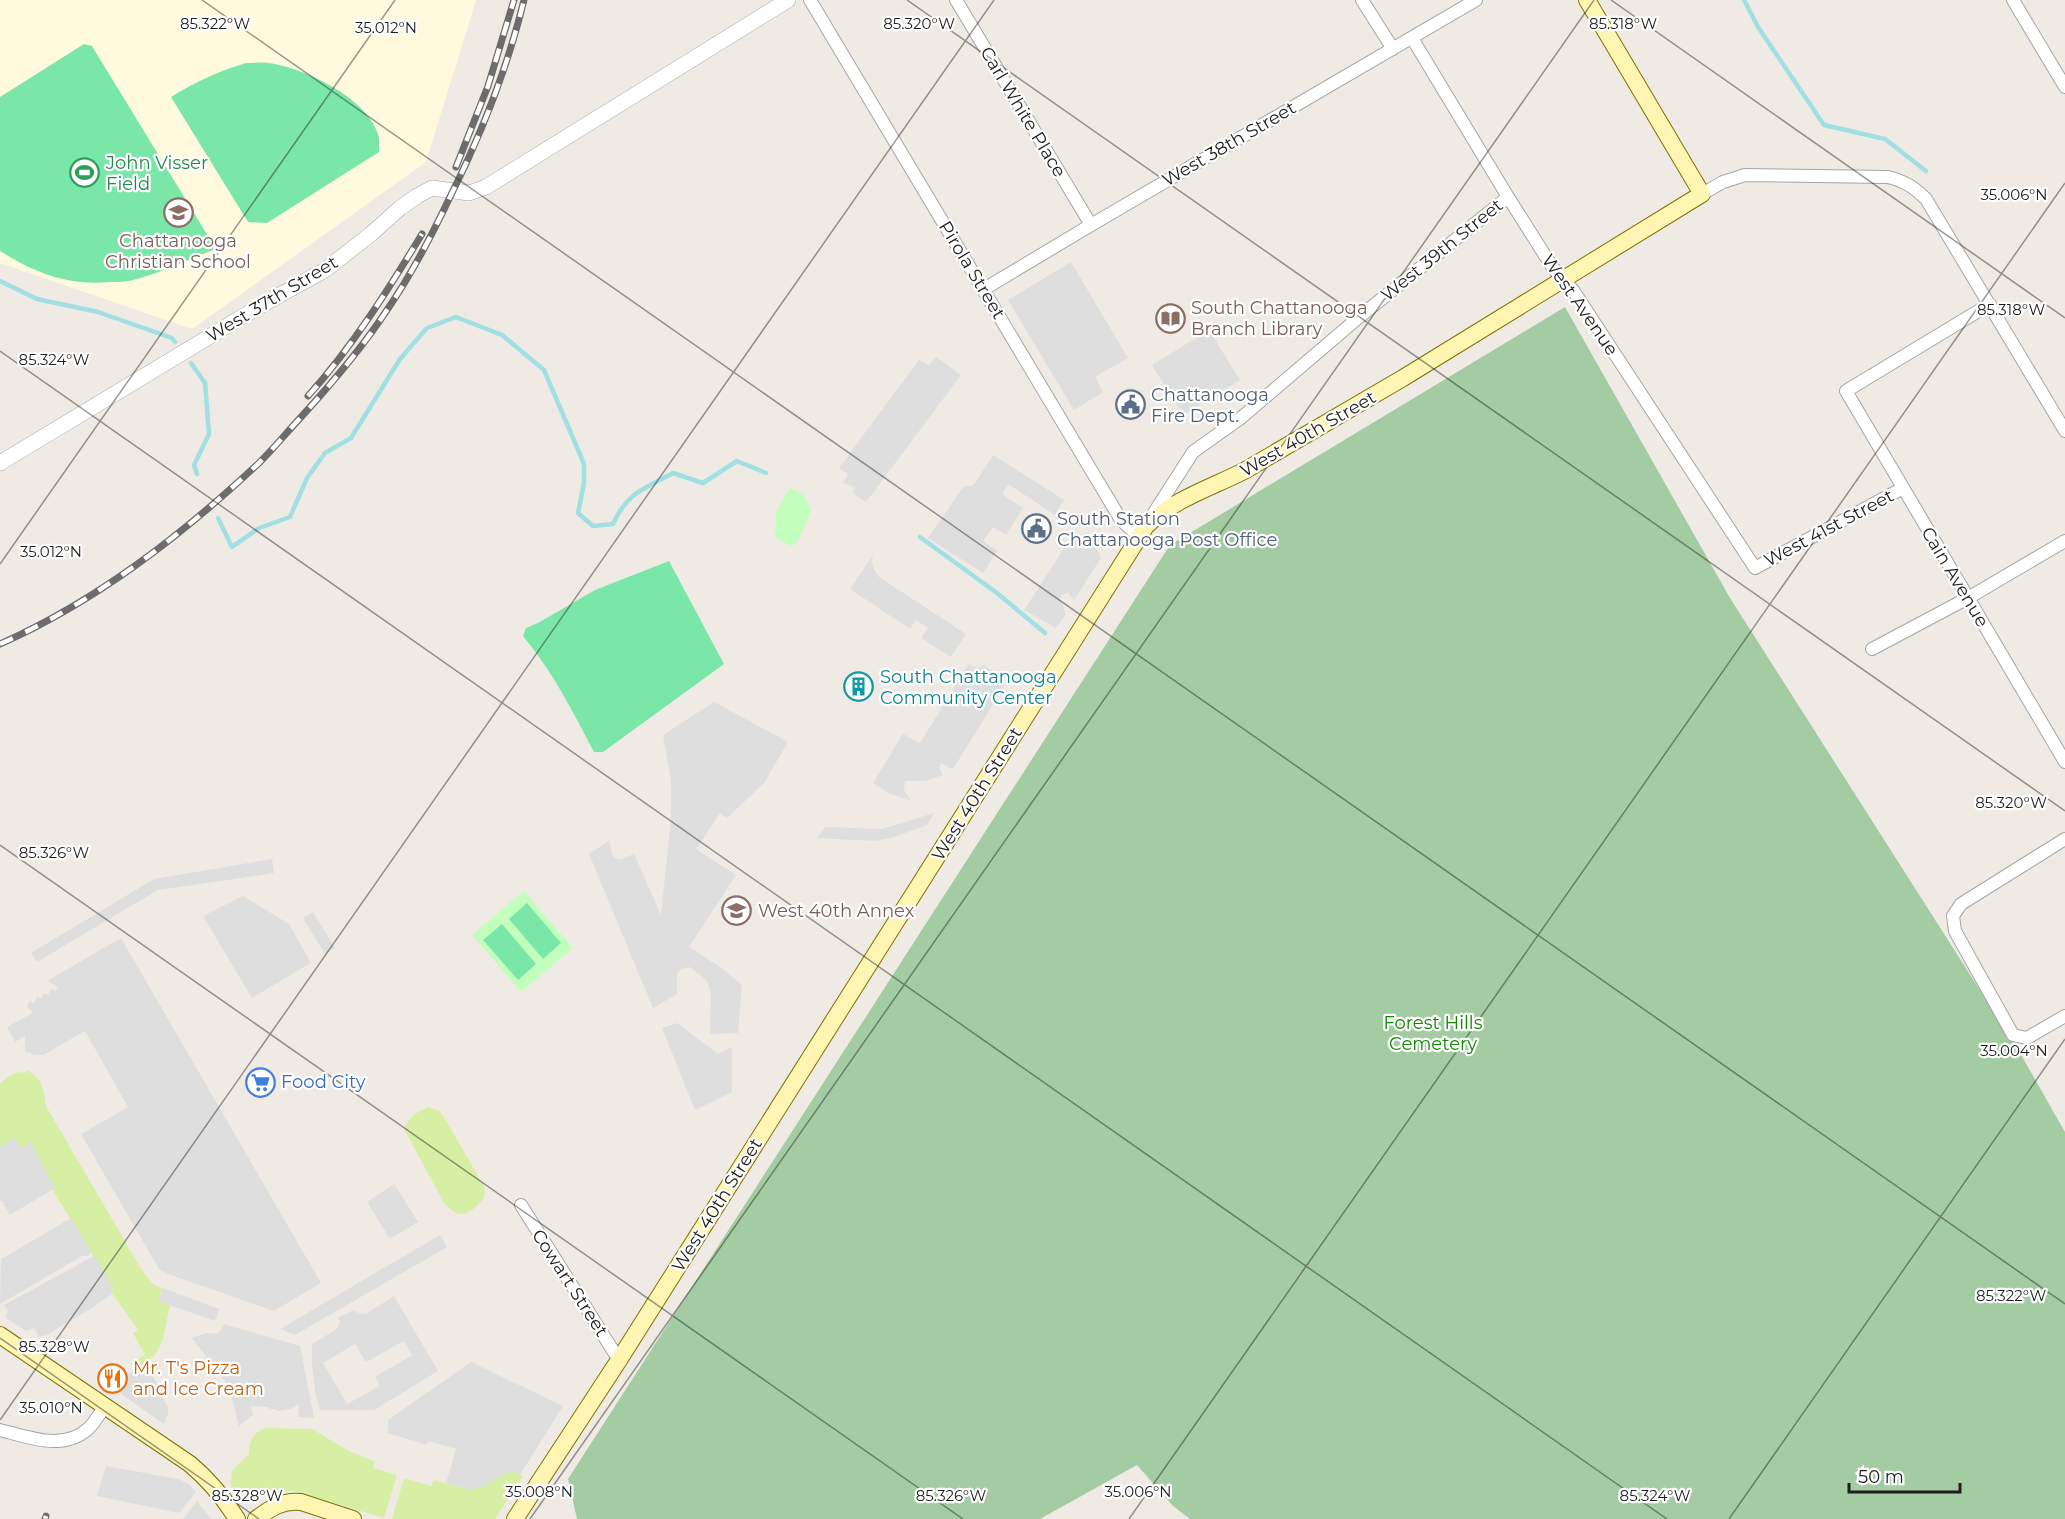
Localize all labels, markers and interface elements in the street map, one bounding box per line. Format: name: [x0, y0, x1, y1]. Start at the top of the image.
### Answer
text: 85.322°W: [180, 14, 250, 33]
text: 85.320°W: [883, 14, 955, 33]
text: 85.318°W: [1589, 14, 1657, 33]
text: 35.012°N: [355, 18, 417, 37]
street label: Carl White Place: [975, 43, 1071, 181]
street label: West 38th Street: [1158, 97, 1300, 191]
place label: John Visser Field: [105, 152, 208, 195]
sports icon: John Visser Field: [69, 157, 101, 189]
text: 35.006°N: [1981, 185, 2047, 204]
street label: West 39th Street: [1377, 194, 1507, 306]
school or university icon: Chattanooga Christian School: [162, 196, 194, 228]
street label: Pirola Street: [934, 217, 1010, 323]
place label: Chattanooga Christian School: [105, 230, 251, 273]
street label: West Avenue: [1537, 250, 1623, 360]
street label: West 37th Street: [202, 251, 342, 347]
place label: South Chattanooga Branch Library: [1191, 297, 1368, 340]
text: 85.318°W: [1977, 300, 2045, 319]
library icon: South Chattanooga Branch Library: [1154, 302, 1186, 334]
text: 85.324°W: [19, 350, 90, 369]
place label: Chattanooga Fire Dept.: [1151, 384, 1269, 427]
street label: West 40th Street: [1236, 386, 1380, 482]
public building icon: Chattanooga Fire Dept.: [1114, 389, 1146, 421]
street label: West 41st Street: [1760, 485, 1898, 571]
place label: South Station Chattanooga Post Office: [1057, 508, 1278, 551]
public building icon: South Station Chattanooga Post Office: [1020, 513, 1052, 545]
street label: Cain Avenue: [1916, 523, 1994, 631]
text: 35.012°N: [20, 542, 82, 561]
place label: South Chattanooga Community Center: [880, 666, 1057, 709]
building icon: South Chattanooga Community Center: [843, 671, 875, 703]
street label: West 40th Street: [927, 723, 1027, 865]
text: 85.320°W: [1975, 793, 2047, 812]
text: 85.326°W: [19, 843, 90, 862]
school or university icon: West 40th Annex: [721, 895, 753, 927]
place label: West 40th Annex: [758, 900, 915, 922]
park label: Forest Hills Cemetery: [1384, 1012, 1483, 1055]
text: 35.004°N: [1980, 1041, 2048, 1060]
supermarket icon: Food City: [244, 1066, 276, 1098]
place label: Food City: [281, 1071, 366, 1093]
street label: West 40th Street: [667, 1134, 767, 1276]
street label: Cowart Street: [527, 1225, 613, 1341]
text: 85.322°W: [1976, 1286, 2046, 1305]
text: 85.328°W: [18, 1337, 90, 1356]
place label: Mr. T's Pizza and Ice Cream: [133, 1357, 264, 1400]
restaurant icon: Mr. T's Pizza and Ice Cream: [96, 1362, 128, 1394]
text: 35.010°N: [19, 1398, 83, 1417]
scale bar: [1849, 1456, 1960, 1494]
text: 50 m: [1858, 1466, 1904, 1488]
text: 35.008°N: [505, 1482, 573, 1501]
text: 35.006°N: [1105, 1482, 1171, 1501]
text: 85.328°W: [211, 1486, 283, 1505]
text: 85.326°W: [916, 1486, 987, 1505]
text: 85.324°W: [1620, 1486, 1691, 1505]

